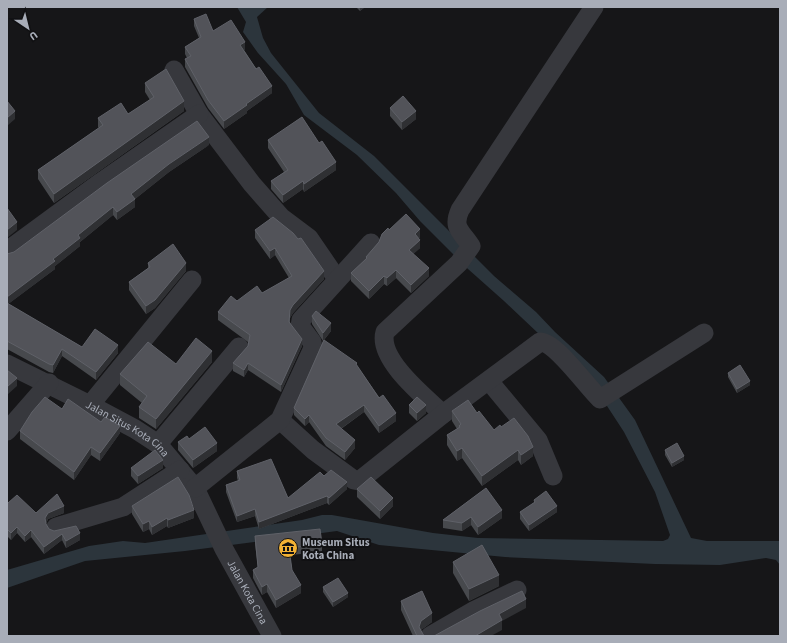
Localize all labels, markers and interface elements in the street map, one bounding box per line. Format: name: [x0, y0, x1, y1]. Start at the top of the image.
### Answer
north arrow: [8, 8, 48, 48]
text: U: [26, 28, 41, 44]
street label: Jalan Situs Kota Cina: [83, 397, 173, 460]
place label: Museum Situs Kota China: [302, 535, 370, 563]
museum icon: Museum Situs Kota China: [277, 537, 299, 559]
street label: Jalan Kota Cina: [224, 557, 271, 627]

